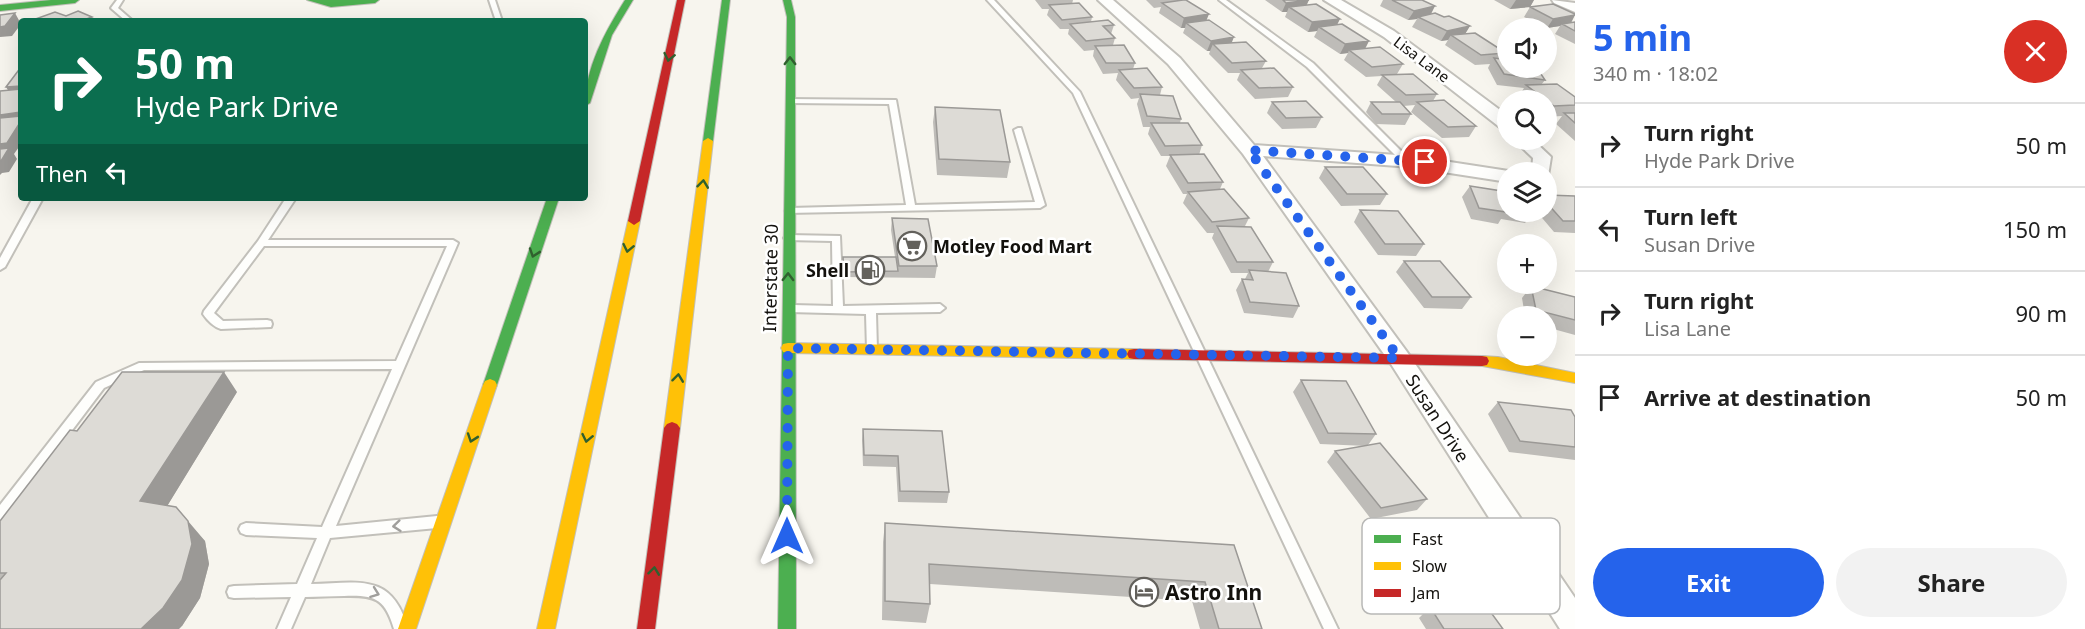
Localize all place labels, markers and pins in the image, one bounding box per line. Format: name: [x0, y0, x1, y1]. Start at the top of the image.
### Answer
pin: [1399, 136, 1450, 187]
supermarket icon: Motley Food Mart: [896, 230, 928, 262]
place label: Motley Food Mart: [933, 234, 1092, 258]
fuel station icon: Shell: [854, 254, 886, 286]
place label: Shell: [806, 258, 849, 282]
hotel icon: Astro Inn: [1128, 576, 1160, 608]
place label: Astro Inn: [1165, 578, 1262, 606]

